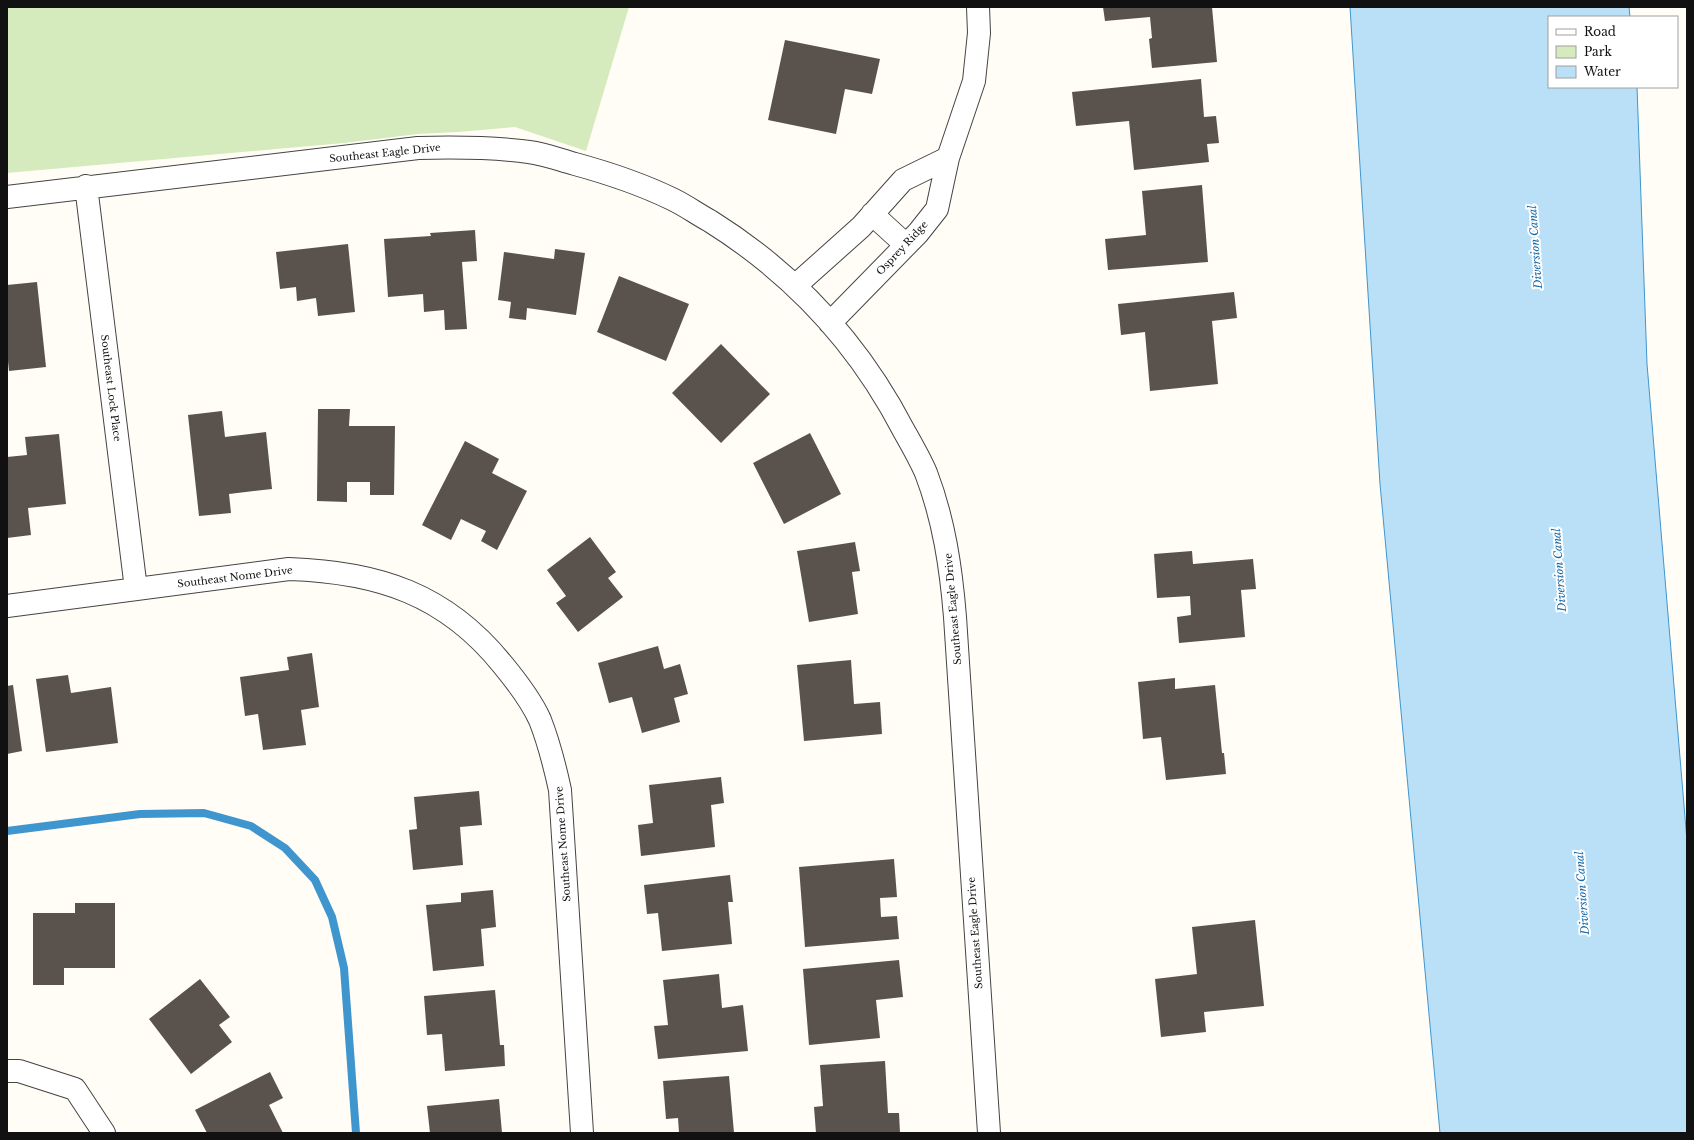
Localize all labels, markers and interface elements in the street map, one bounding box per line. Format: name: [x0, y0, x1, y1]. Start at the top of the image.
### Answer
legend: [1548, 16, 1678, 88]
text: Road: [1584, 24, 1616, 39]
text: Park: [1584, 44, 1612, 59]
text: Water: [1583, 64, 1621, 79]
street label: Southeast Eagle Drive: [329, 141, 442, 165]
water label: Diversion Canal: [1525, 204, 1545, 290]
street label: Osprey Ridge: [873, 218, 931, 278]
street label: Southeast Lock Place: [98, 334, 124, 442]
water label: Diversion Canal: [1549, 527, 1569, 613]
street label: Southeast Eagle Drive: [942, 552, 964, 665]
street label: Southeast Nome Drive: [177, 563, 294, 591]
street label: Southeast Nome Drive: [552, 785, 574, 902]
water label: Diversion Canal: [1572, 850, 1592, 936]
street label: Southeast Eagle Drive: [965, 876, 985, 989]

